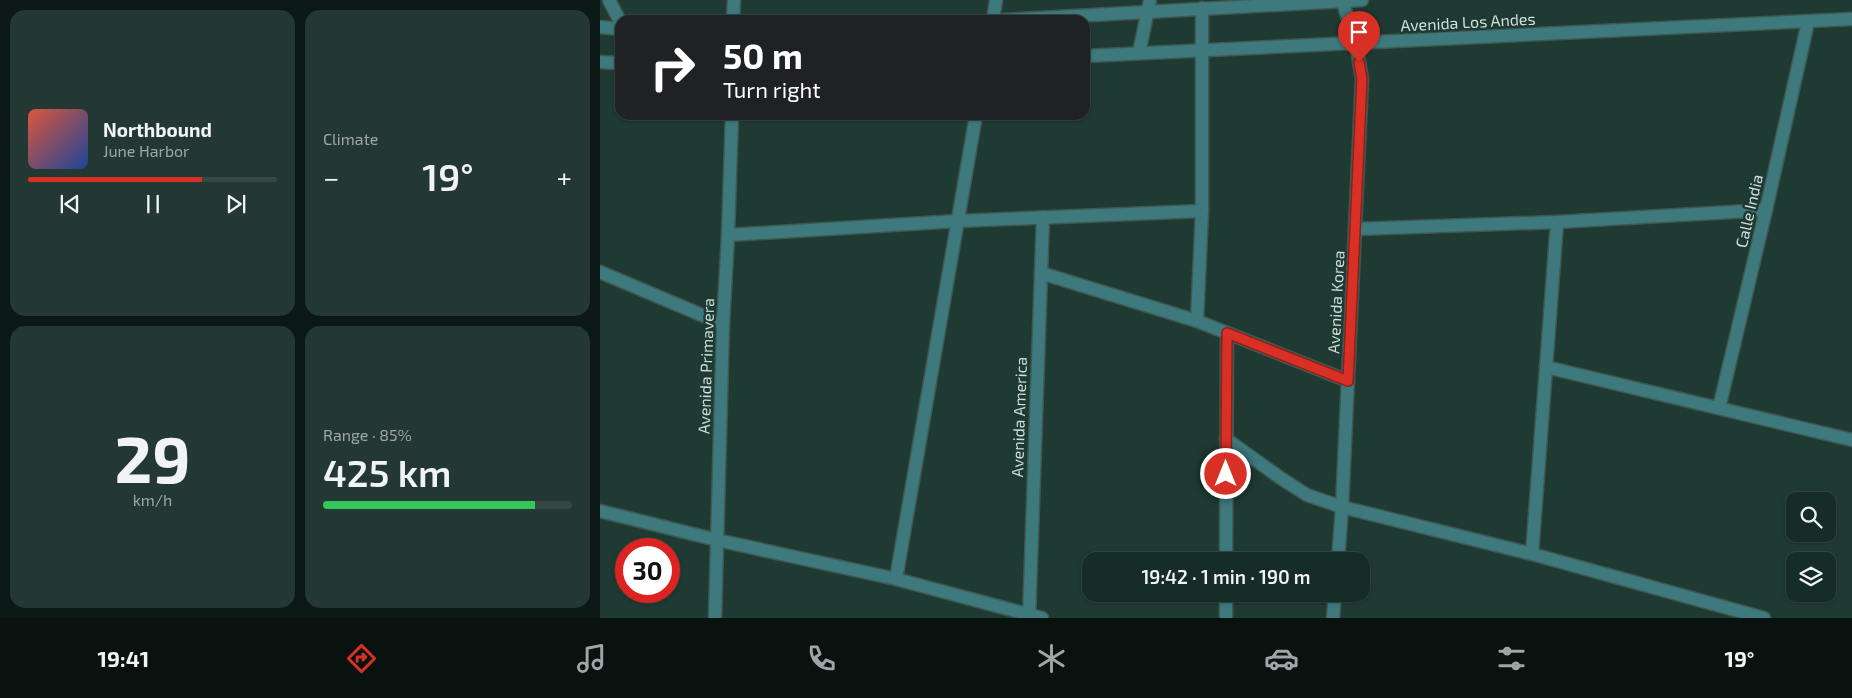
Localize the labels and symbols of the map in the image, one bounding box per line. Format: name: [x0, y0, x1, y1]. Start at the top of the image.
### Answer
street label: Avenida Los Andes: [1400, 8, 1536, 35]
pin: [1338, 11, 1380, 62]
street label: Calle India: [1731, 172, 1766, 250]
street label: Avenida Korea: [1323, 250, 1348, 354]
street label: Avenida Primavera: [694, 298, 717, 434]
street label: Avenida America: [1007, 356, 1030, 478]
position arrow: [1199, 447, 1251, 499]
speed limit sign: 30: [615, 538, 680, 603]

